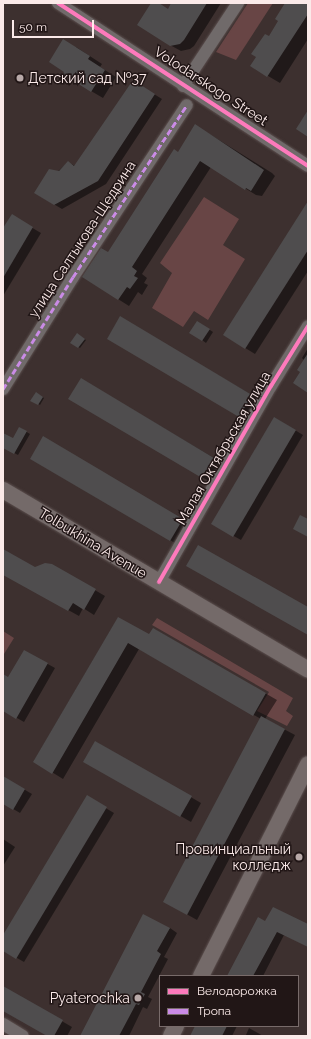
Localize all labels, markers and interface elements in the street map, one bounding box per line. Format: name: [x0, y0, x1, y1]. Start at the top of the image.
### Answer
scale bar: [14, 12, 96, 38]
text: 50 m: [19, 20, 47, 34]
street label: Volodarskogo Street: [151, 43, 271, 129]
place label: Детский сад №37: [28, 70, 146, 86]
marker: Детский сад №37: [15, 73, 25, 83]
street label: улица Салтыкова-Щедрина: [25, 157, 139, 321]
street label: Малая Октябрьская улица: [172, 368, 274, 528]
street label: Tolbukhina Avenue: [36, 504, 150, 582]
place label: Провинциальный колледж: [175, 841, 291, 874]
marker: Провинциальный колледж: [294, 852, 304, 862]
legend: [159, 975, 299, 1027]
text: Велодорожка: [197, 984, 277, 998]
place label: Pyaterochka: [50, 990, 130, 1006]
marker: Pyaterochka: [133, 993, 143, 1003]
text: Тропа: [197, 1004, 231, 1018]

